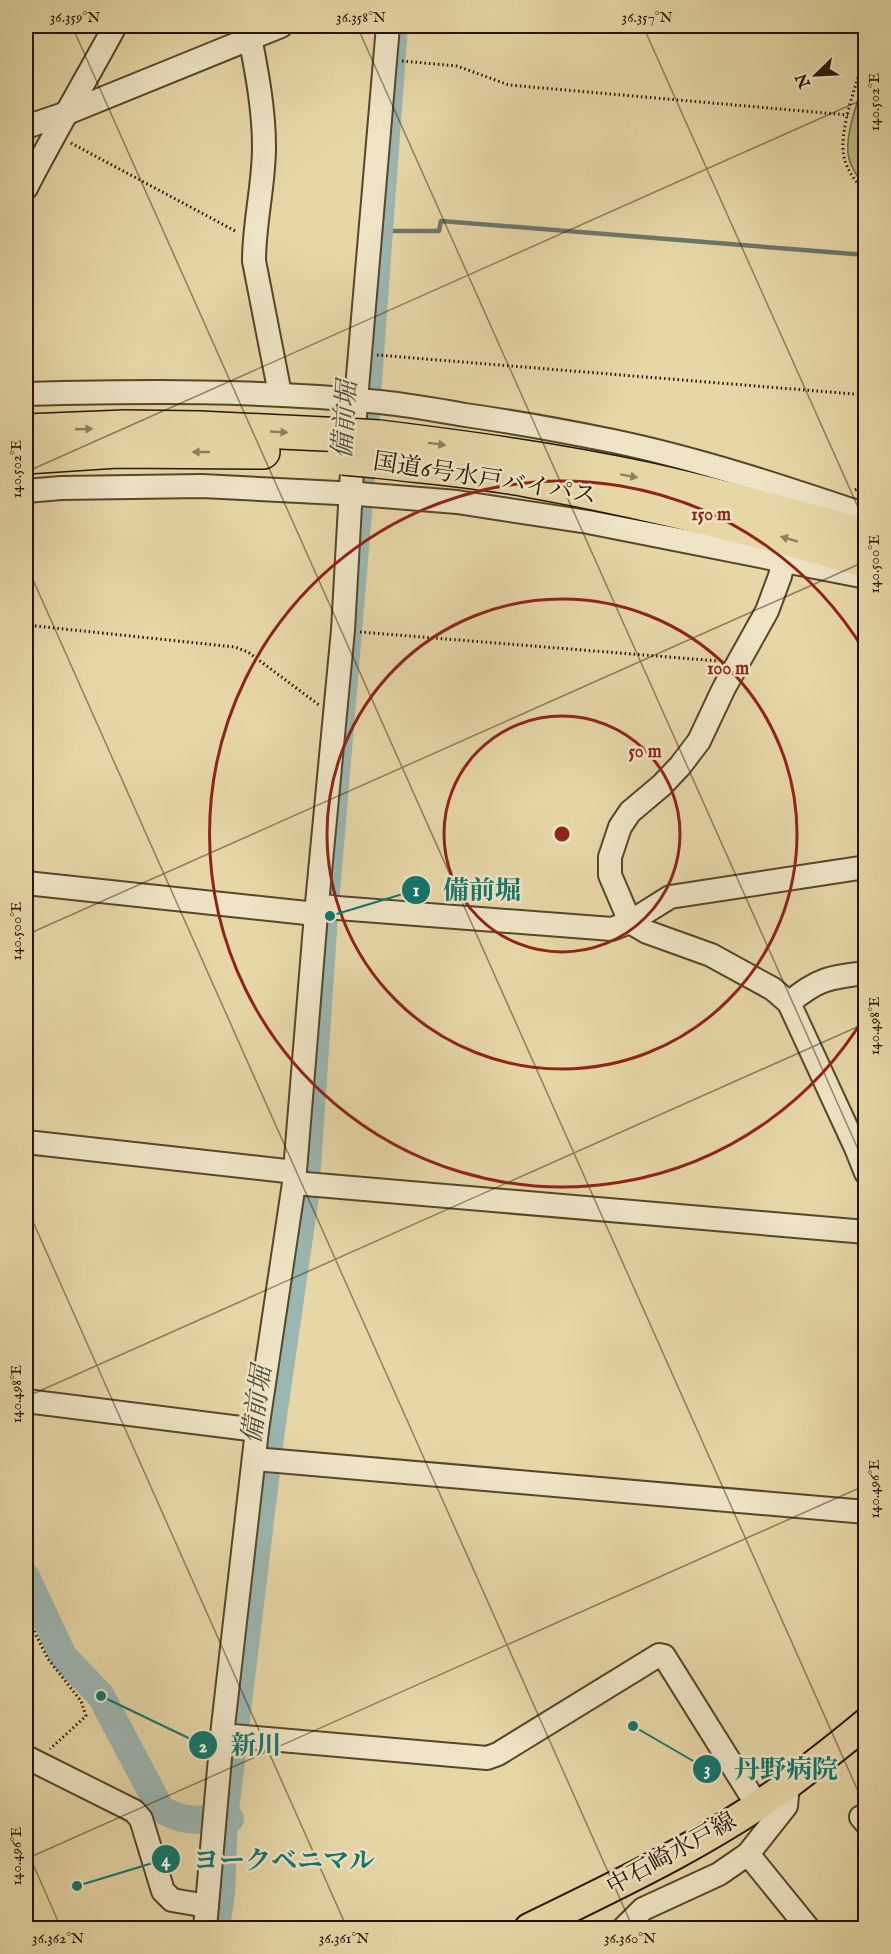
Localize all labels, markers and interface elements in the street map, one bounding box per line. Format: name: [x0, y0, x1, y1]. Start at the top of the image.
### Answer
text: 36.359°N: [50, 8, 100, 27]
text: 36.358°N: [336, 8, 386, 27]
text: 36.357°N: [622, 8, 672, 27]
north arrow: [786, 45, 846, 105]
text: N: [792, 70, 816, 92]
text: 140.502°E: [865, 73, 884, 131]
water label: 備前堀: [326, 376, 365, 460]
one-way arrow: [74, 424, 93, 433]
one-way arrow: [269, 427, 288, 436]
text: 140.502°E: [7, 440, 26, 498]
one-way arrow: [428, 440, 447, 449]
one-way arrow: [191, 447, 210, 457]
street label: 国道6号水戸バイパス: [371, 447, 599, 512]
one-way arrow: [620, 472, 639, 481]
text: 150 m: [691, 504, 731, 527]
one-way arrow: [780, 534, 798, 543]
text: 140.500°E: [865, 535, 884, 593]
text: 100 m: [707, 658, 749, 681]
text: 50 m: [628, 741, 662, 764]
centre of rings: [552, 824, 572, 844]
callout: 備前堀: [401, 868, 533, 912]
text: 備前堀: [443, 875, 521, 908]
text: 1: [413, 880, 420, 903]
text: 140.500°E: [7, 902, 26, 960]
text: 140.498°E: [865, 997, 884, 1055]
water label: 備前堀: [236, 1360, 280, 1446]
text: 140.498°E: [7, 1365, 26, 1423]
text: 140.496°E: [865, 1459, 884, 1519]
callout: 新川: [188, 1723, 294, 1767]
text: 新川: [230, 1730, 282, 1763]
text: 2: [199, 1736, 208, 1759]
callout: 丹野病院: [692, 1747, 850, 1791]
text: 丹野病院: [734, 1754, 838, 1787]
text: 3: [704, 1759, 710, 1782]
street label: 中石崎水戸線: [601, 1806, 742, 1903]
text: 140.496°E: [7, 1826, 26, 1886]
callout: ヨークベニマル: [151, 1837, 387, 1881]
text: ヨークベニマル: [193, 1845, 375, 1878]
text: 4: [162, 1850, 172, 1873]
text: 36.362°N: [32, 1929, 84, 1948]
text: 36.361°N: [319, 1929, 369, 1948]
text: 36.360°N: [604, 1929, 656, 1948]

